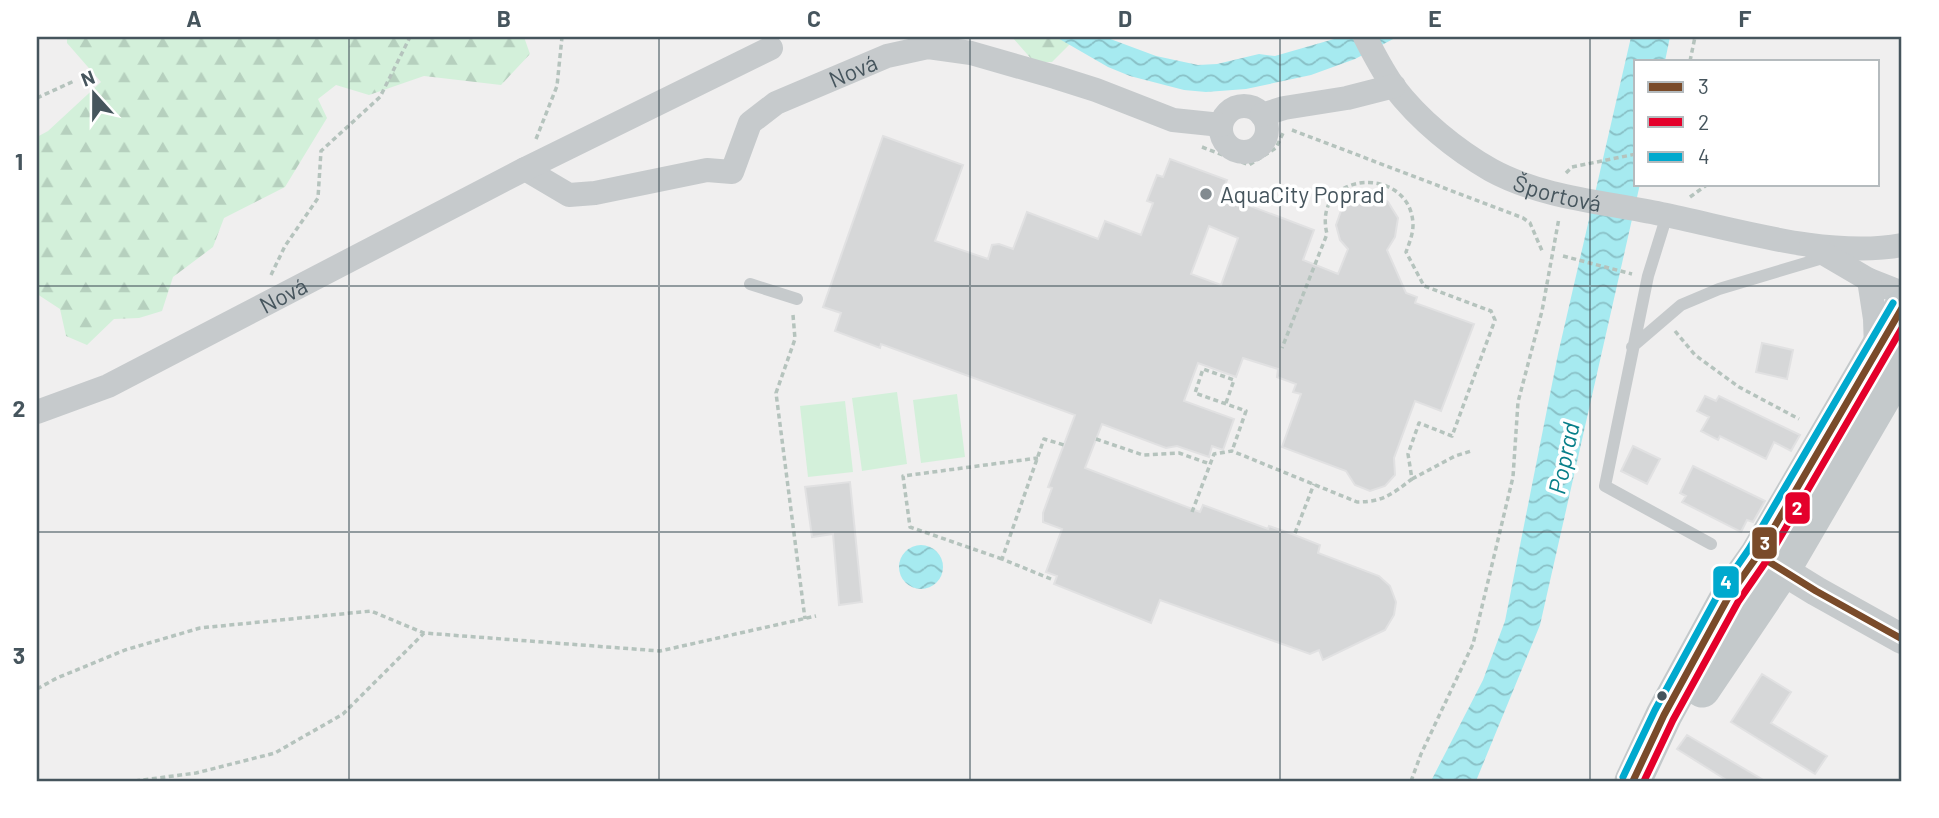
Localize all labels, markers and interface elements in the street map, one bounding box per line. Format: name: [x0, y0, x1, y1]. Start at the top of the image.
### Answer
text: A: [186, 4, 202, 32]
text: B: [497, 4, 511, 32]
text: C: [807, 4, 821, 32]
text: D: [1118, 4, 1132, 32]
text: E: [1428, 4, 1442, 32]
text: F: [1739, 4, 1752, 32]
street label: Nová: [824, 48, 881, 93]
north arrow: [60, 60, 130, 130]
legend: [1634, 60, 1880, 186]
text: N: [78, 65, 98, 91]
text: 3: [1698, 73, 1709, 98]
text: 2: [1698, 109, 1709, 134]
text: 4: [1698, 143, 1710, 168]
text: 1: [15, 147, 23, 175]
street label: Športová: [1509, 168, 1604, 217]
place label: AquaCity Poprad: [1220, 180, 1385, 208]
marker: AquaCity Poprad: [1198, 186, 1214, 202]
street label: Nová: [254, 271, 312, 319]
text: 2: [13, 394, 25, 422]
water label: Poprad: [1541, 419, 1585, 496]
line badge: 2: [1784, 491, 1811, 525]
text: 2: [1792, 496, 1802, 519]
line badge: 3: [1751, 526, 1778, 560]
text: 3: [1760, 531, 1770, 554]
line badge: 4: [1712, 565, 1740, 599]
text: 4: [1720, 570, 1732, 593]
text: 3: [13, 641, 25, 669]
unlabelled marker: [1655, 689, 1669, 703]

